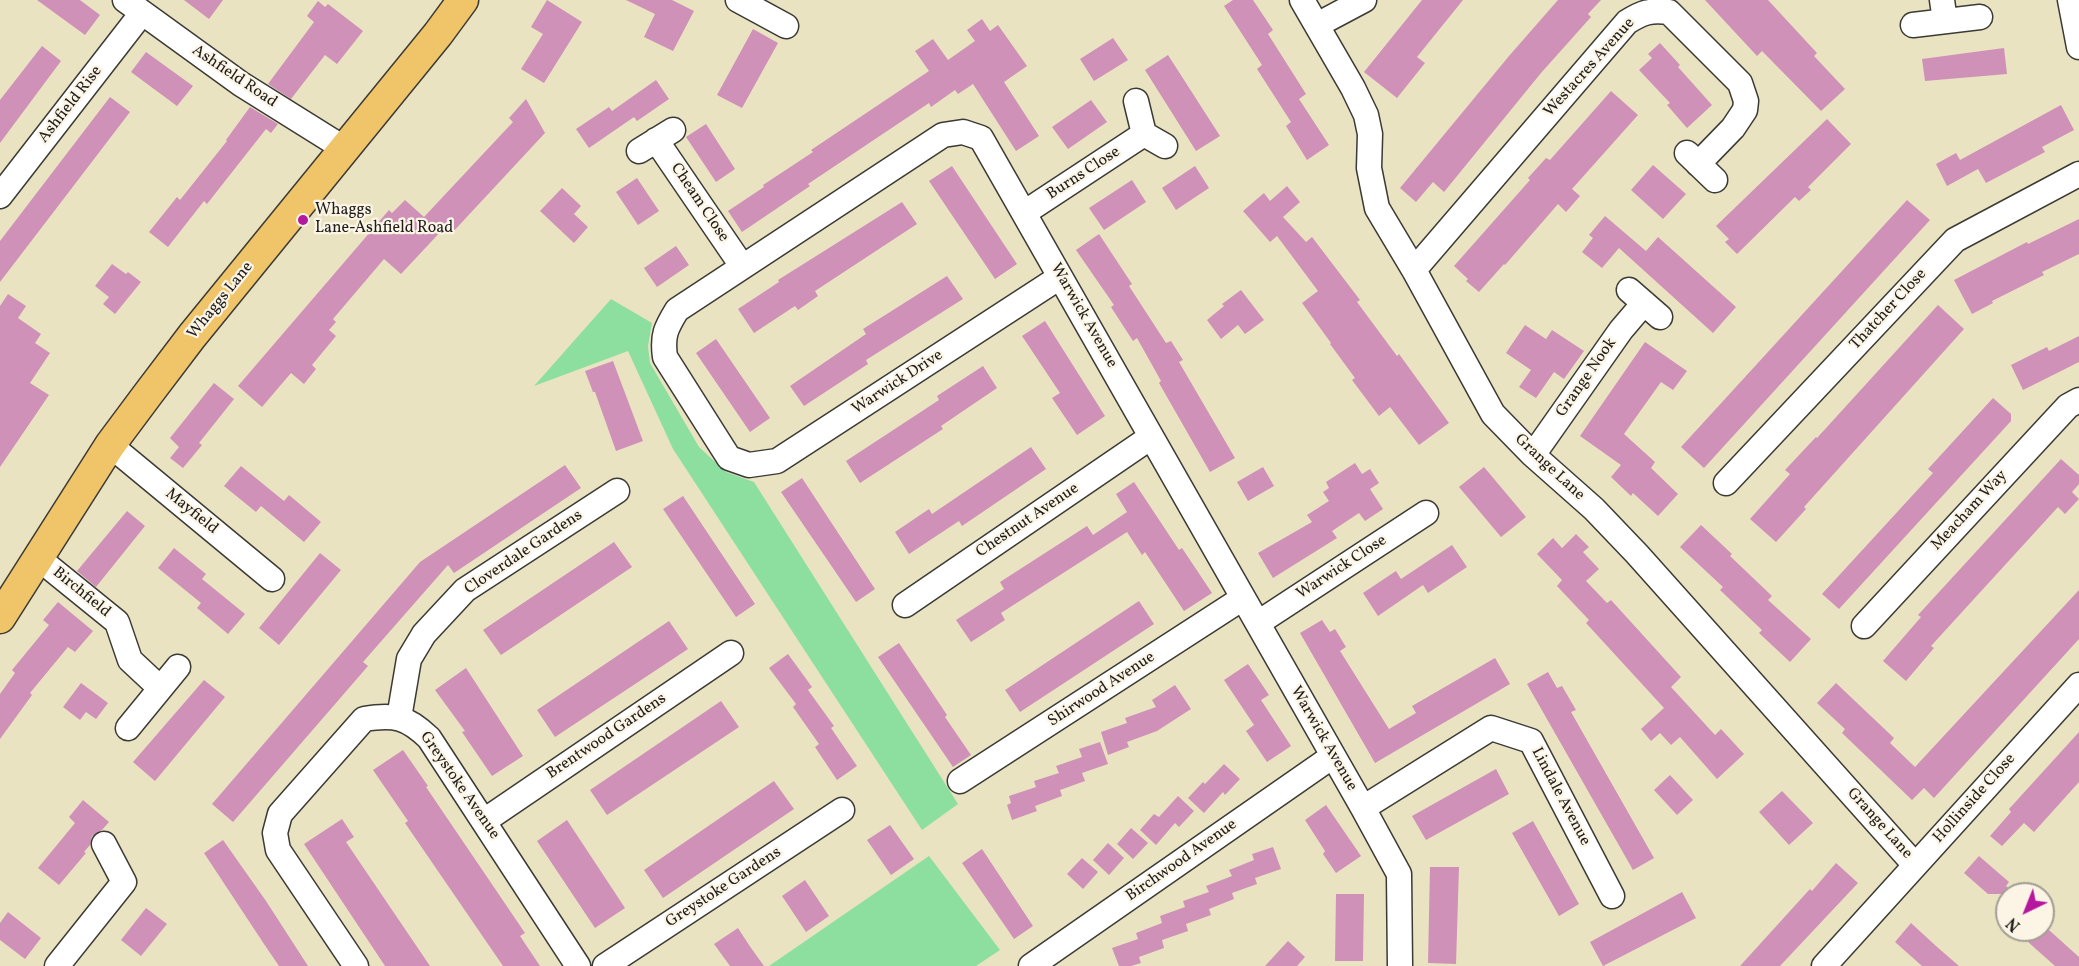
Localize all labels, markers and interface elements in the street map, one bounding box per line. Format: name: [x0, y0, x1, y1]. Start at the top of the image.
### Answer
street label: Westacres Avenue: [1541, 15, 1639, 121]
street label: Ashfield Road: [188, 42, 280, 112]
street label: Ashfield Rise: [35, 63, 107, 147]
street label: Burns Close: [1044, 143, 1124, 205]
street label: Cheam Close: [666, 160, 732, 246]
place label: Whaggs Lane-Ashfield Road: [315, 201, 453, 239]
marker: Whaggs Lane-Ashfield Road: [296, 213, 310, 227]
street label: Whaggs Lane: [184, 258, 258, 344]
street label: Warwick Avenue: [1045, 260, 1121, 372]
street label: Thatcher Close: [1847, 266, 1931, 354]
street label: Grange Nook: [1553, 335, 1621, 421]
street label: Warwick Drive: [849, 346, 947, 420]
street label: Grange Lane: [1510, 431, 1588, 505]
street label: Meacham Way: [1928, 467, 2012, 555]
street label: Chestnut Avenue: [973, 480, 1083, 562]
street label: Mayfield: [161, 485, 221, 539]
street label: Cloverdale Gardens: [461, 506, 587, 600]
street label: Warwick Close: [1293, 532, 1391, 604]
street label: Birchfield: [48, 564, 114, 622]
street label: Shirwood Avenue: [1045, 648, 1159, 732]
street label: Warwick Avenue: [1285, 683, 1361, 795]
street label: Brentwood Gardens: [543, 690, 671, 784]
street label: Greystoke Avenue: [415, 729, 503, 843]
street label: Lindale Avenue: [1526, 745, 1594, 849]
street label: Hollinside Close: [1930, 750, 2020, 848]
street label: Grange Lane: [1842, 785, 1916, 863]
street label: Birchwood Avenue: [1123, 816, 1241, 906]
street label: Greystoke Gardens: [663, 844, 785, 932]
north arrow: [1995, 882, 2055, 942]
text: N: [2002, 912, 2026, 936]

